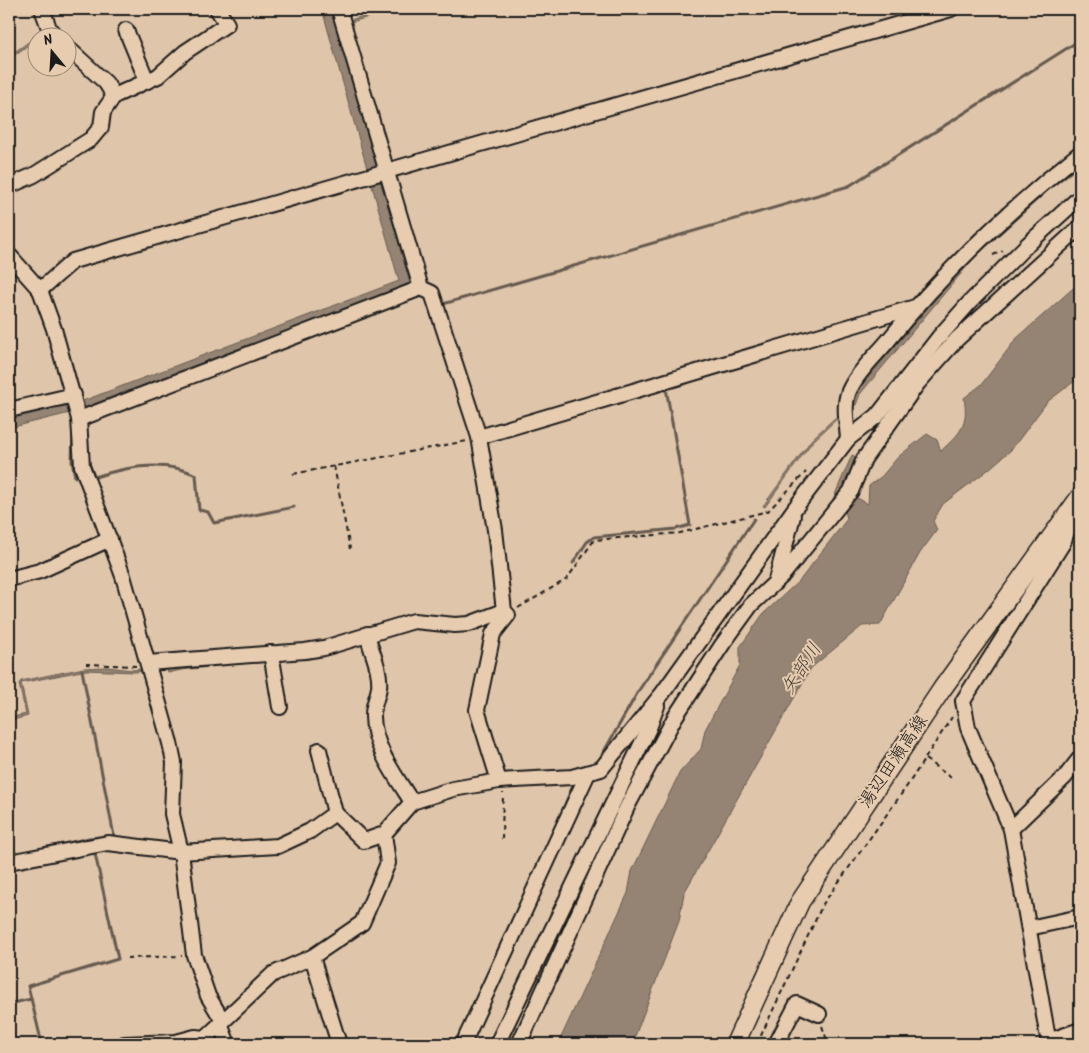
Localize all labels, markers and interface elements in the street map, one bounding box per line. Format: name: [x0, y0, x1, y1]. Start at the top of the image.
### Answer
north arrow: [28, 28, 78, 78]
text: N: [41, 29, 56, 52]
water label: 矢部川: [774, 637, 830, 701]
street label: 湯辺田瀬高線: [852, 709, 936, 815]

